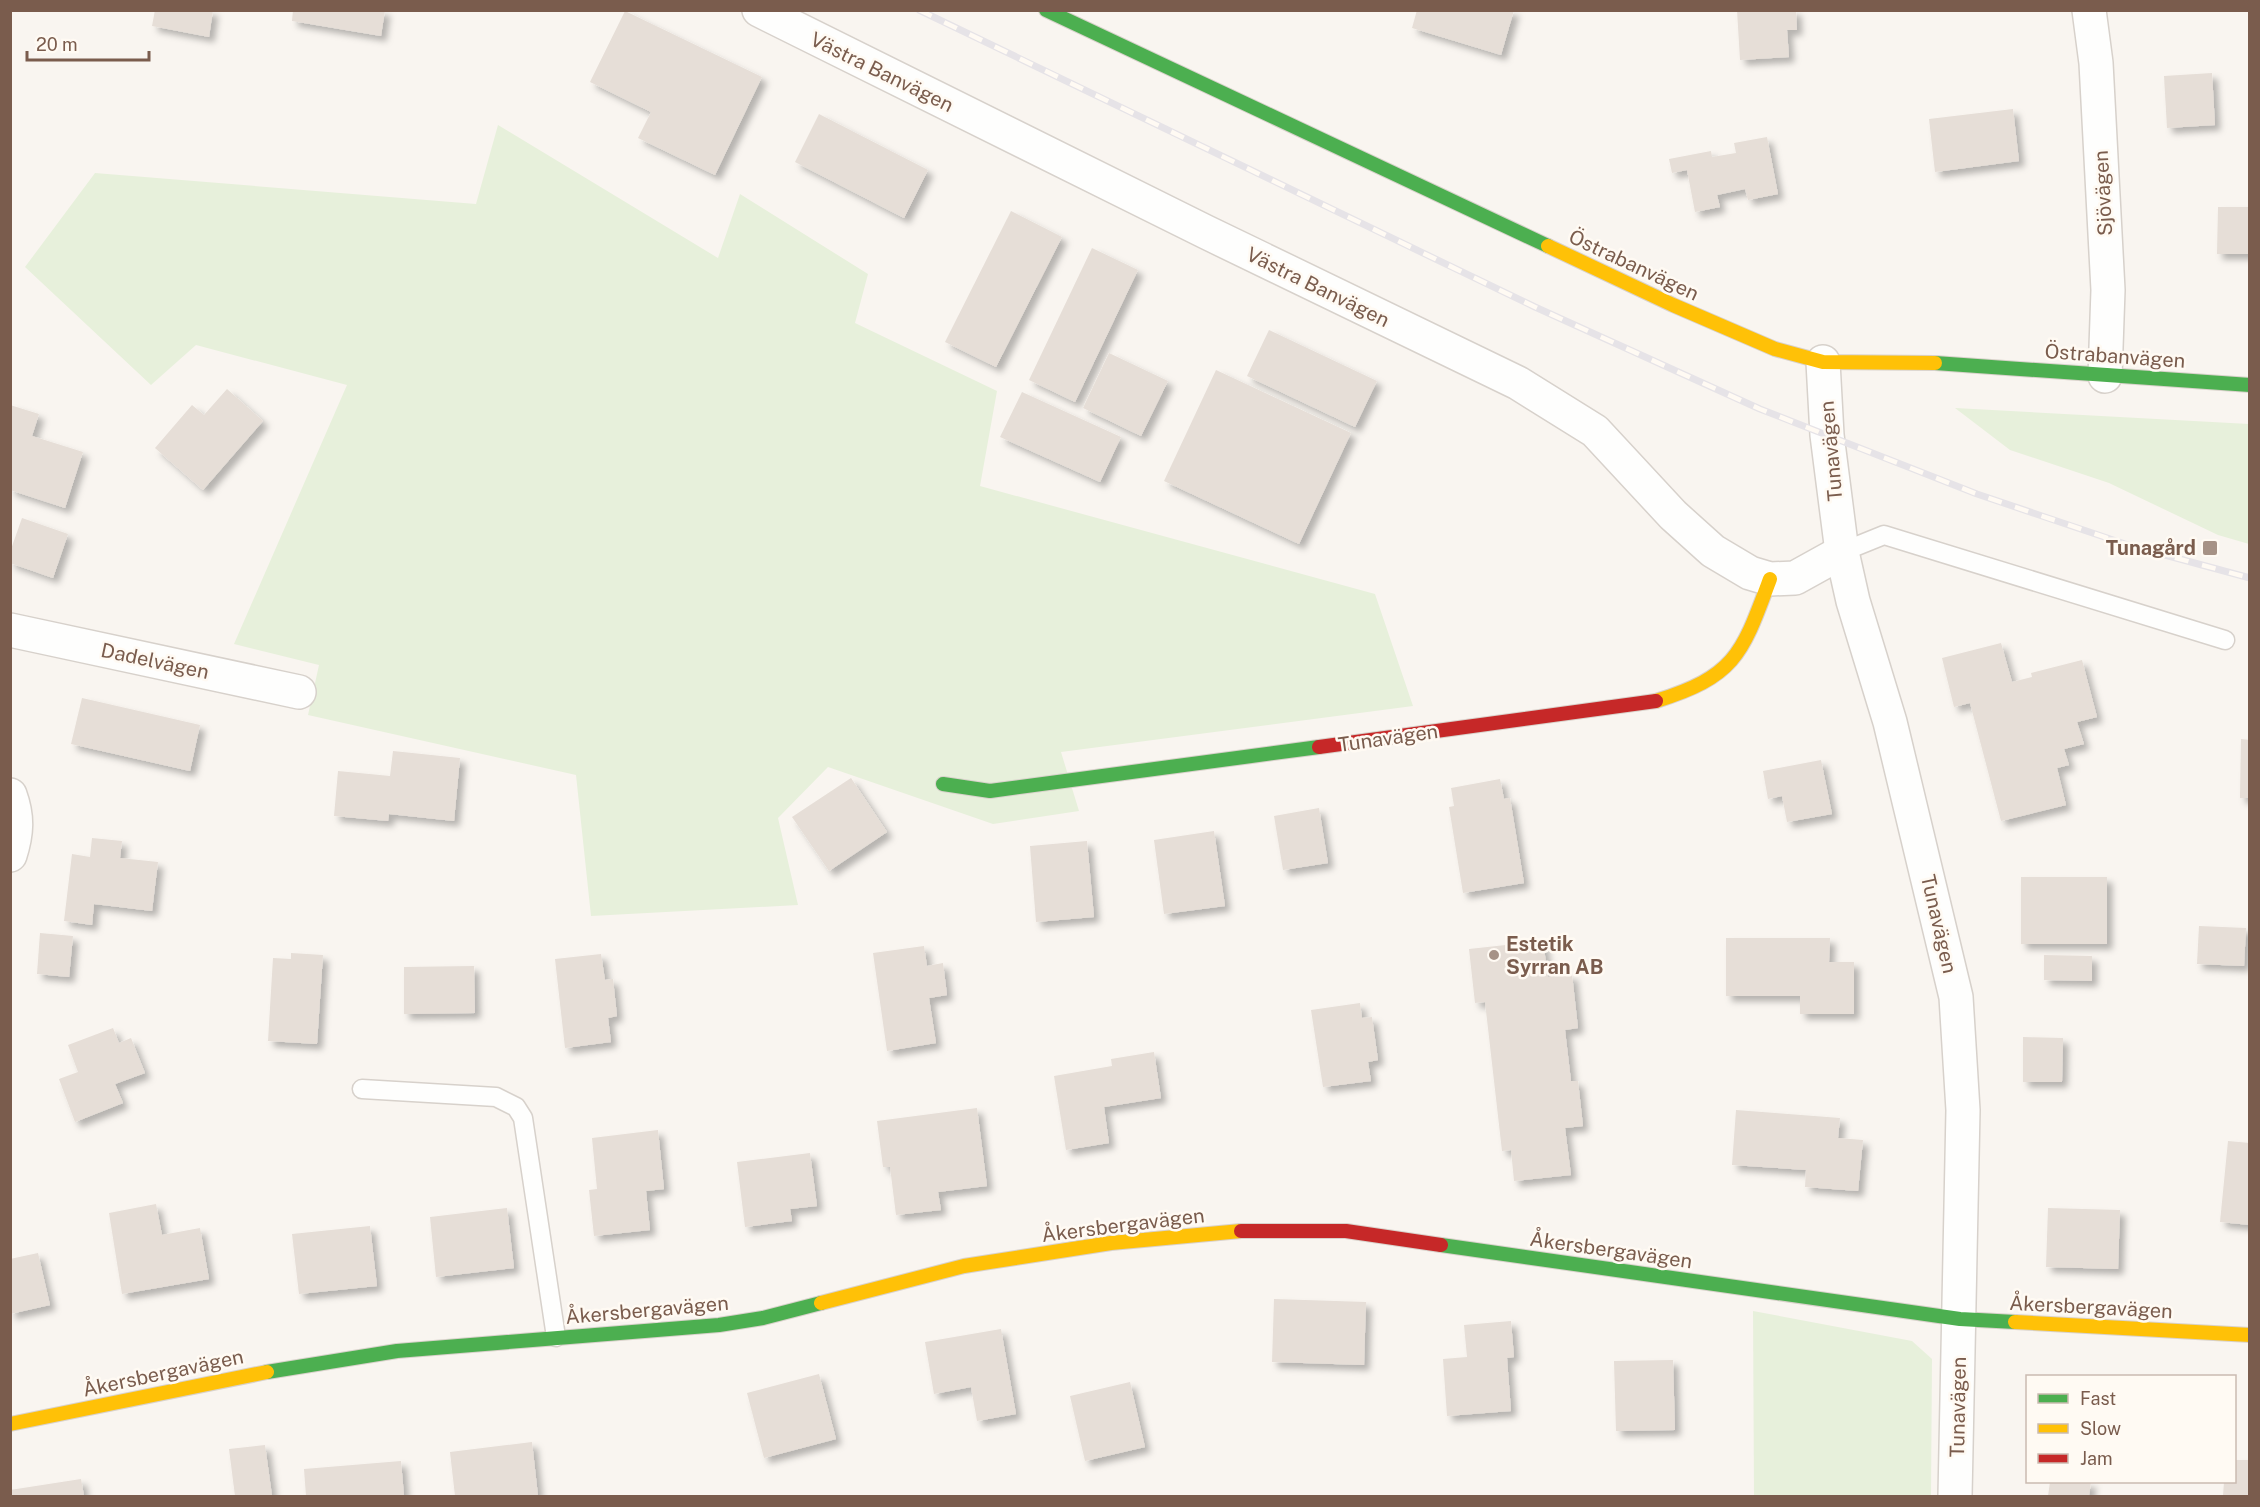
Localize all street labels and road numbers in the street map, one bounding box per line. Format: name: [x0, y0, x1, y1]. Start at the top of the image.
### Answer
street label: Västra Banvägen: [807, 27, 957, 117]
street label: Sjövägen: [2089, 150, 2117, 236]
street label: Östrabanvägen: [1565, 223, 1703, 306]
street label: Västra Banvägen: [1243, 242, 1393, 332]
street label: Östrabanvägen: [2044, 338, 2186, 373]
street label: Tunavägen: [1815, 400, 1847, 502]
street label: Dadelvägen: [99, 638, 211, 684]
street label: Tunavägen: [1337, 719, 1439, 757]
street label: Tunavägen: [1916, 872, 1962, 976]
street label: Åkersbergavägen: [1040, 1201, 1206, 1247]
street label: Åkersbergavägen: [1528, 1225, 1694, 1273]
street label: Åkersbergavägen: [564, 1289, 730, 1329]
street label: Åkersbergavägen: [2009, 1289, 2173, 1323]
street label: Åkersbergavägen: [80, 1342, 246, 1402]
street label: Tunavägen: [1945, 1356, 1971, 1458]

